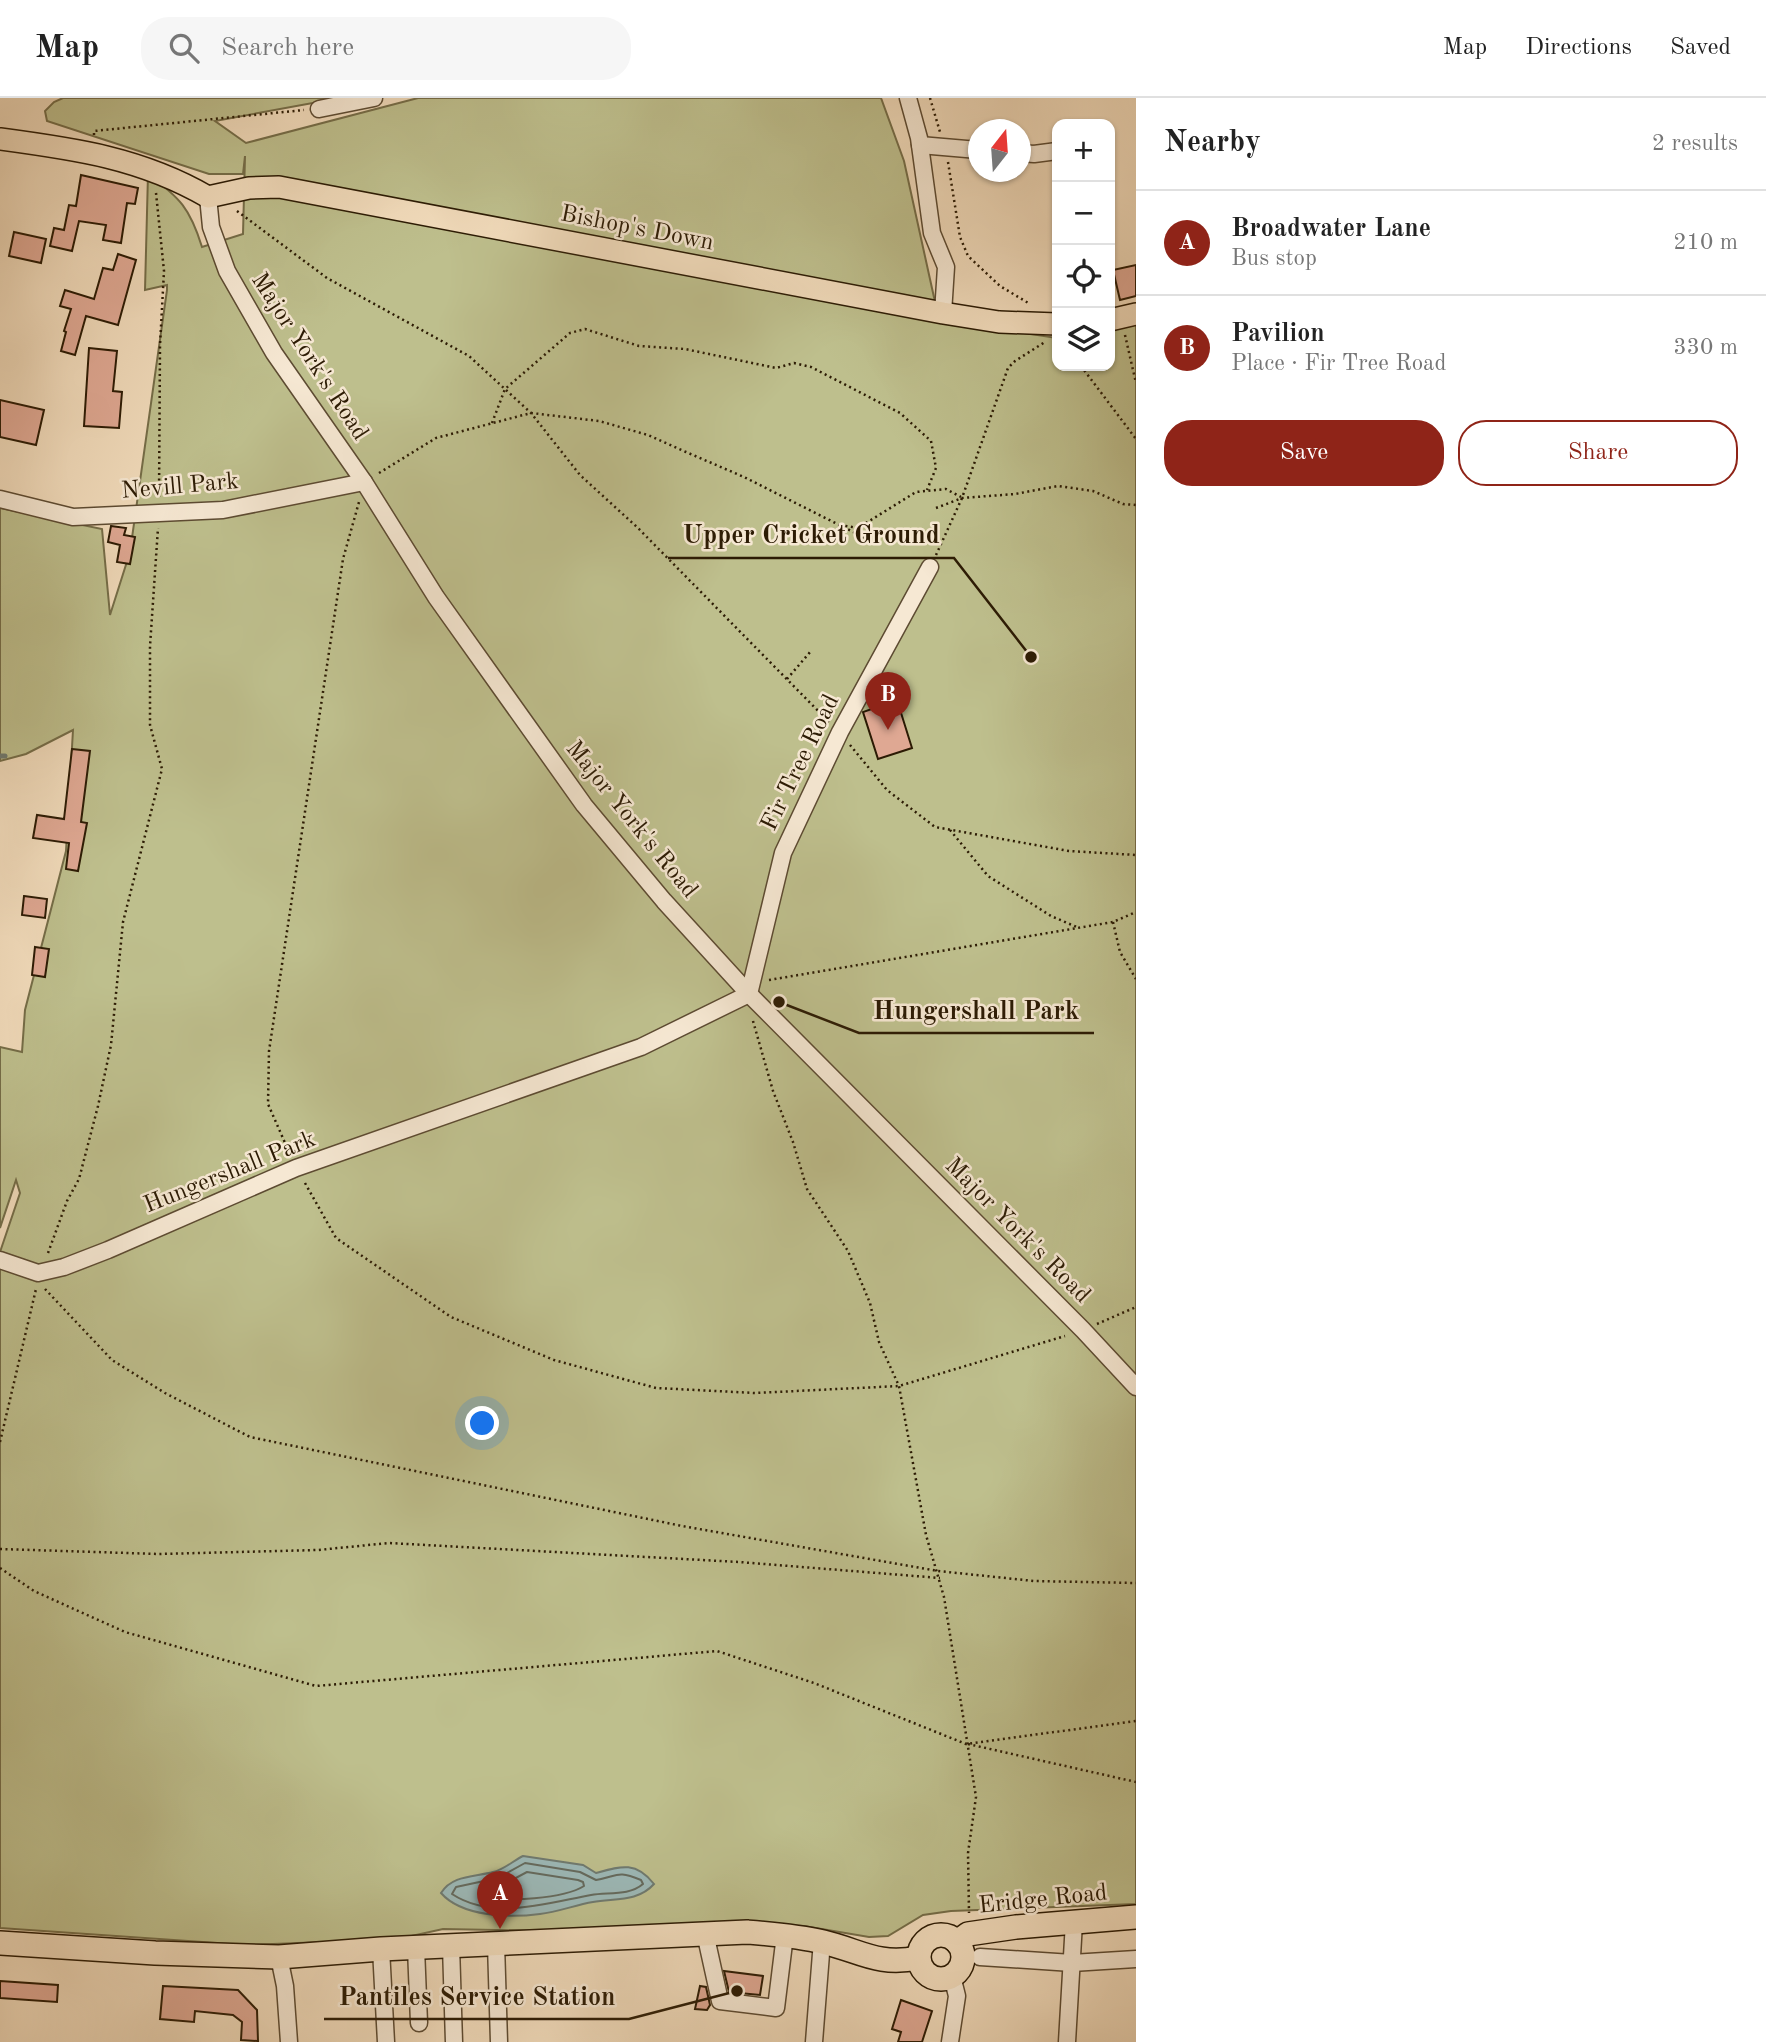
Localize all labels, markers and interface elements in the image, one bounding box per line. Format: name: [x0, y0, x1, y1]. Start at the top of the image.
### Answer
search box: [141, 17, 631, 80]
icon: search: [165, 29, 203, 67]
text: Map: [35, 32, 99, 65]
text: Search here: [221, 35, 354, 61]
text: Map: [1443, 36, 1487, 60]
text: Directions: [1525, 36, 1632, 60]
text: Saved: [1670, 36, 1731, 60]
north arrow: [968, 119, 1031, 182]
map controls: [1052, 119, 1115, 371]
button: +: [1052, 119, 1115, 182]
text: Nearby: [1164, 128, 1261, 158]
text: 2 results: [1652, 132, 1738, 155]
button: −: [1052, 182, 1115, 245]
street label: Bishop's Down: [558, 202, 716, 256]
text: Broadwater Lane: [1231, 216, 1431, 242]
text: A: [1178, 231, 1196, 254]
text: 210 m: [1673, 231, 1738, 254]
button: locate: [1052, 245, 1115, 308]
text: Bus stop: [1231, 247, 1317, 270]
street label: Major York's Road: [246, 269, 372, 445]
button: layers: [1052, 308, 1115, 371]
text: Pavilion: [1231, 321, 1325, 347]
text: B: [1179, 336, 1195, 359]
text: 330 m: [1673, 336, 1738, 359]
text: Place · Fir Tree Road: [1231, 352, 1446, 375]
button: Save: [1164, 420, 1444, 486]
button: Share: [1458, 420, 1738, 486]
street label: Nevill Park: [120, 470, 240, 504]
callout: Upper Cricket Ground: [668, 511, 954, 558]
text: Upper Cricket Ground: [682, 523, 940, 549]
pin: B: [865, 672, 911, 730]
street label: Fir Tree Road: [758, 691, 844, 835]
street label: Major York's Road: [560, 737, 702, 903]
callout: Hungershall Park: [859, 986, 1094, 1033]
text: Hungershall Park: [873, 999, 1080, 1025]
street label: Hungershall Park: [141, 1128, 319, 1218]
street label: Major York's Road: [940, 1154, 1094, 1308]
your location: [465, 1406, 499, 1440]
pin: A: [477, 1871, 523, 1929]
street label: Eridge Road: [977, 1881, 1109, 1919]
callout: Pantiles Service Station: [324, 1972, 629, 2019]
text: Pantiles Service Station: [338, 1985, 616, 2011]

